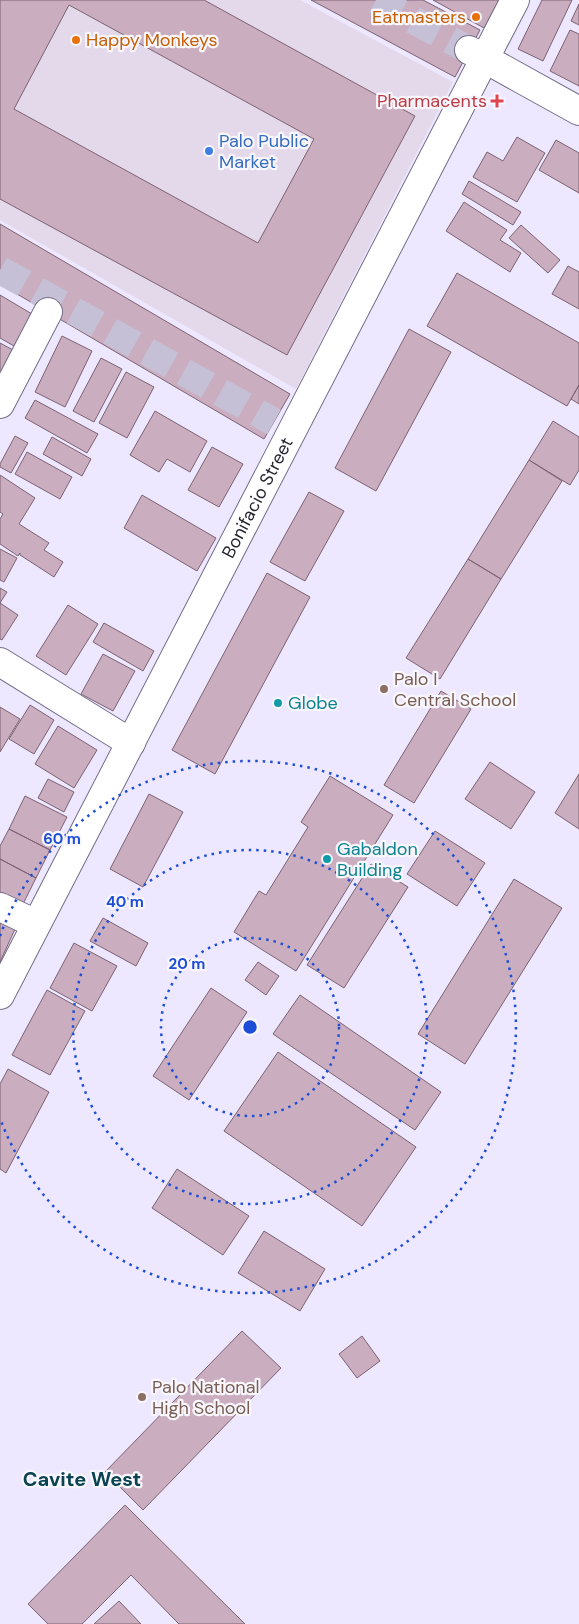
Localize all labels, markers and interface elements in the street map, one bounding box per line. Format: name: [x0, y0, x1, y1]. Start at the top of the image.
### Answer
place label: Eatmasters: [372, 5, 466, 29]
marker: Eatmasters: [470, 11, 482, 23]
place label: Happy Monkeys: [86, 28, 218, 52]
marker: Happy Monkeys: [70, 34, 82, 46]
place label: Pharmacents: [377, 89, 487, 113]
marker: Pharmacents: [491, 95, 503, 107]
place label: Palo Public Market: [219, 129, 309, 174]
marker: Palo Public Market: [203, 145, 215, 157]
street label: Bonifacio Street: [216, 433, 299, 562]
place label: Palo I Central School: [394, 667, 516, 712]
marker: Palo I Central School: [378, 683, 390, 695]
place label: Globe: [288, 691, 338, 715]
marker: Globe: [272, 697, 284, 709]
text: 60 m: [43, 829, 81, 849]
place label: Gabaldon Building: [337, 837, 418, 882]
marker: Gabaldon Building: [321, 853, 333, 865]
text: 40 m: [106, 892, 144, 912]
text: 20 m: [169, 954, 205, 974]
centre of rings: [241, 1018, 259, 1036]
place label: Palo National High School: [152, 1375, 259, 1420]
marker: Palo National High School: [136, 1391, 148, 1403]
district label: Cavite West: [23, 1466, 141, 1492]

